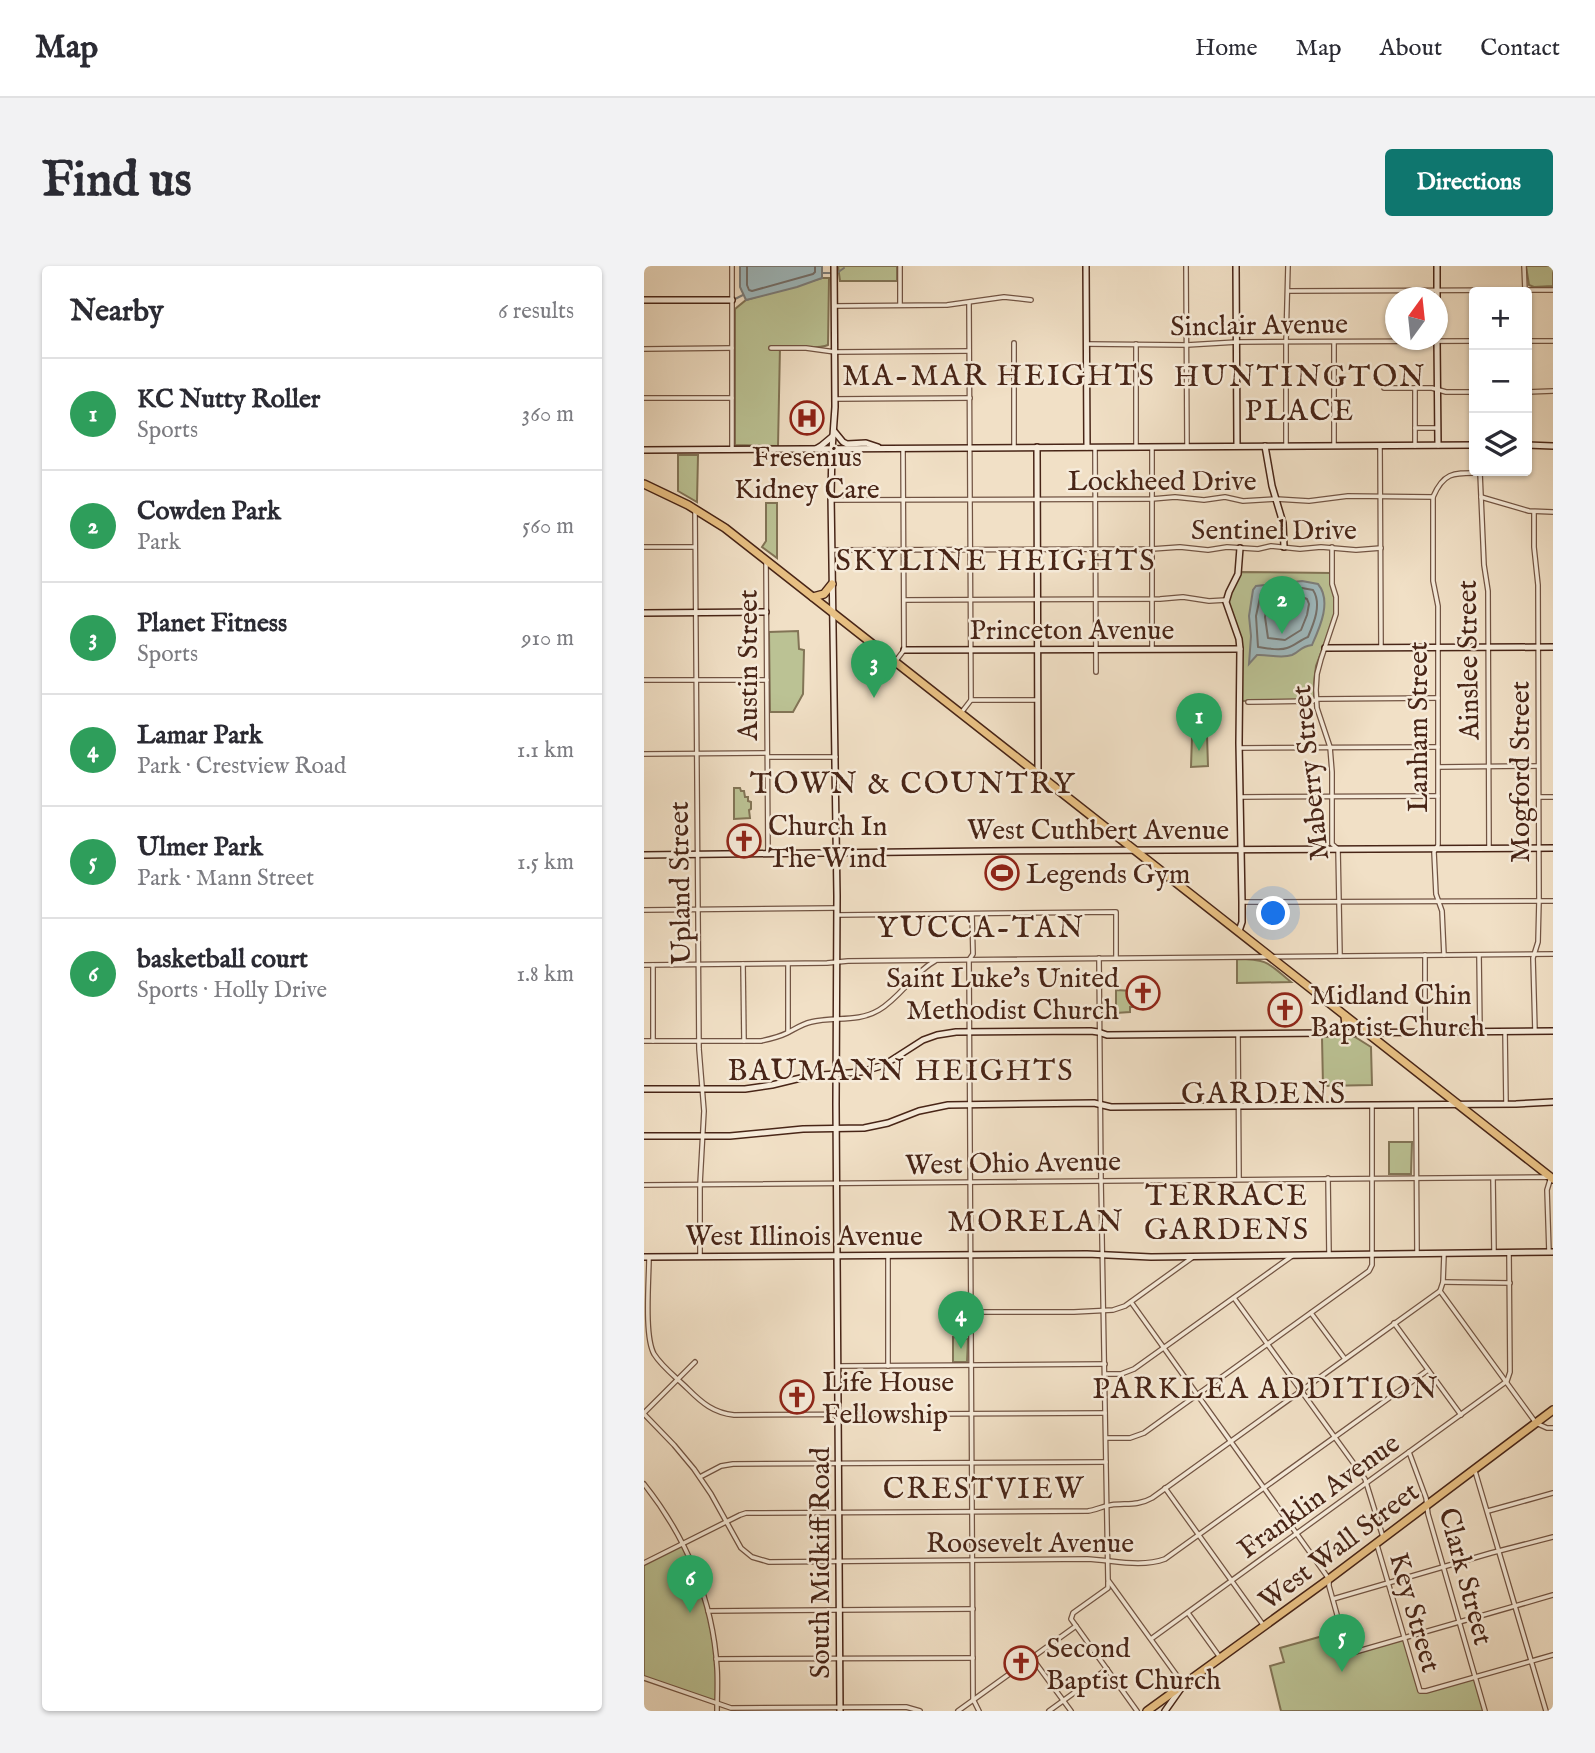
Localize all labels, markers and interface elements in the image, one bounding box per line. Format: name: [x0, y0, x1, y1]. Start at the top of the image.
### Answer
text: Map: [35, 27, 98, 69]
text: Home: [1195, 33, 1258, 64]
text: Map: [1296, 33, 1342, 64]
text: About: [1380, 33, 1442, 64]
text: Contact: [1480, 33, 1560, 64]
button: Directions: [1385, 149, 1553, 216]
text: Find us: [42, 151, 192, 213]
north arrow: [1385, 287, 1448, 350]
map controls: [1469, 287, 1532, 476]
button: +: [1469, 287, 1532, 350]
text: Nearby: [70, 293, 163, 331]
text: 6 results: [498, 297, 574, 326]
street label: Sinclair Avenue: [1170, 307, 1348, 346]
button: −: [1469, 350, 1532, 413]
district label: MA-MAR HEIGHTS: [842, 358, 1156, 396]
district label: HUNTINGTON PLACE: [1173, 359, 1427, 431]
text: KC Nutty Roller: [137, 383, 320, 416]
hospital icon: Fresenius Kidney Care: [788, 399, 826, 437]
text: 1: [89, 400, 97, 429]
text: 360 m: [522, 400, 574, 429]
button: layers: [1469, 413, 1532, 476]
text: Sports: [137, 416, 198, 445]
place label: Fresenius Kidney Care: [734, 441, 880, 508]
street label: Lockheed Drive: [1067, 465, 1257, 500]
text: Cowden Park: [137, 495, 281, 528]
text: 2: [88, 512, 98, 541]
text: 560 m: [522, 512, 574, 541]
street label: Sentinel Drive: [1191, 514, 1357, 549]
text: Park: [137, 528, 181, 557]
district label: SKYLINE HEIGHTS: [835, 543, 1157, 581]
pin: 2: [1259, 576, 1305, 634]
street label: Ainslee Street: [1451, 579, 1488, 741]
street label: Austin Street: [732, 589, 767, 741]
text: Planet Fitness: [137, 607, 287, 640]
street label: Princeton Avenue: [970, 614, 1175, 649]
text: 3: [89, 624, 97, 653]
text: 910 m: [521, 624, 574, 653]
text: Sports: [137, 640, 198, 669]
pin: 3: [851, 640, 897, 698]
street label: Lanham Street: [1402, 641, 1437, 813]
street label: Mogford Street: [1504, 681, 1539, 863]
street label: Maberry Street: [1285, 683, 1338, 862]
pin: 1: [1176, 693, 1222, 751]
text: Lamar Park: [137, 719, 263, 752]
text: 4: [87, 736, 99, 765]
text: 1.1 km: [517, 736, 574, 765]
text: Park · Crestview Road: [137, 752, 346, 781]
district label: TOWN & COUNTRY: [750, 766, 1076, 804]
street label: Upland Street: [663, 801, 700, 965]
place label: Church In The Wind: [768, 810, 888, 877]
street label: West Cuthbert Avenue: [967, 814, 1229, 849]
church icon: Church In The Wind: [725, 822, 763, 860]
text: Ulmer Park: [137, 831, 263, 864]
text: 5: [89, 848, 97, 877]
text: 1.5 km: [517, 848, 574, 877]
sports icon: Legends Gym: [983, 854, 1021, 892]
place label: Legends Gym: [1026, 858, 1191, 893]
text: Park · Mann Street: [137, 864, 314, 893]
your location: [1256, 896, 1290, 930]
district label: YUCCA-TAN: [877, 910, 1085, 948]
text: basketball court: [137, 943, 308, 976]
text: 6: [88, 960, 98, 989]
text: 1.8 km: [516, 960, 574, 989]
place label: Saint Luke's United Methodist Church: [886, 962, 1119, 1029]
church icon: Saint Luke's United Methodist Church: [1124, 974, 1162, 1012]
text: Sports · Holly Drive: [137, 976, 327, 1005]
place label: Midland Chin Baptist Church: [1310, 979, 1485, 1046]
church icon: Midland Chin Baptist Church: [1266, 991, 1304, 1029]
district label: BAUMANN HEIGHTS: [727, 1053, 1075, 1091]
district label: GARDENS: [1181, 1076, 1347, 1114]
street label: West Ohio Avenue: [905, 1145, 1121, 1184]
district label: TERRACE GARDENS: [1144, 1178, 1310, 1250]
district label: MORELAN: [947, 1204, 1125, 1242]
street label: West Illinois Avenue: [685, 1220, 923, 1255]
pin: 4: [938, 1291, 984, 1349]
place label: Life House Fellowship: [822, 1366, 954, 1433]
district label: PARKLEA ADDITION: [1092, 1371, 1440, 1409]
church icon: Life House Fellowship: [778, 1378, 816, 1416]
street label: Franklin Avenue: [1232, 1427, 1407, 1567]
street label: South Midkiff Road: [804, 1447, 839, 1679]
district label: CRESTVIEW: [883, 1471, 1085, 1509]
street label: West Wall Street: [1252, 1475, 1427, 1619]
street label: Clark Street: [1429, 1504, 1500, 1649]
street label: Roosevelt Avenue: [926, 1527, 1134, 1562]
street label: Key Street: [1380, 1549, 1447, 1677]
pin: 6: [667, 1555, 713, 1613]
pin: 5: [1319, 1614, 1365, 1672]
place label: Second Baptist Church: [1046, 1632, 1221, 1699]
church icon: Second Baptist Church: [1002, 1644, 1040, 1682]

